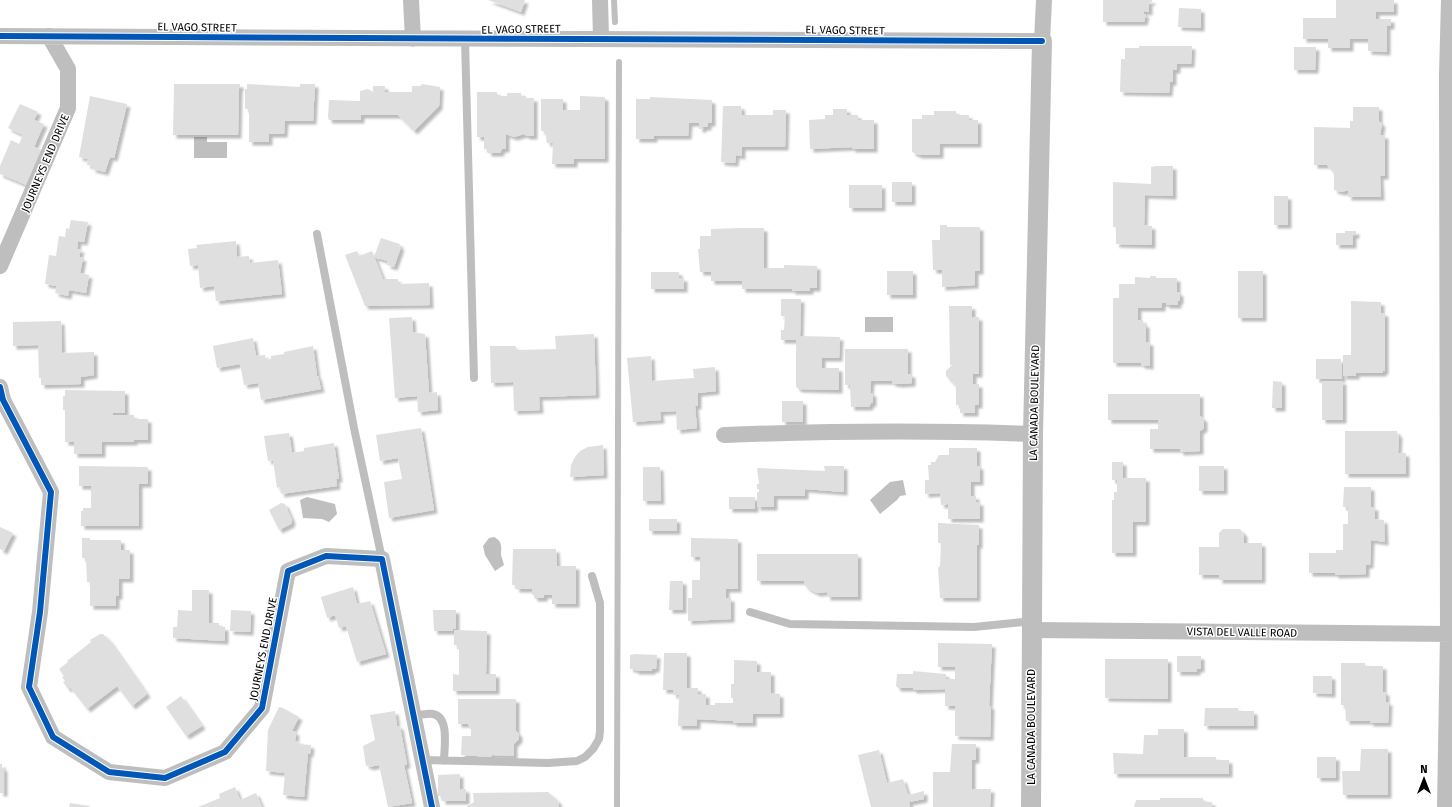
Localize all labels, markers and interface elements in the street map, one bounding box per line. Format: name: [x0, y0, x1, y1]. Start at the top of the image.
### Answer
street label: EL VAGO STREET: [157, 20, 237, 35]
street label: EL VAGO STREET: [481, 22, 561, 37]
street label: EL VAGO STREET: [805, 23, 885, 38]
street label: JOURNEYS END DRIVE: [19, 112, 72, 214]
street label: LA CANADA BOULEVARD: [1027, 345, 1042, 461]
street label: JOURNEYS END DRIVE: [247, 596, 280, 702]
street label: VISTA DEL VALLE ROAD: [1187, 625, 1297, 640]
street label: LA CANADA BOULEVARD: [1025, 669, 1038, 785]
north arrow: [1404, 759, 1444, 799]
text: N: [1420, 763, 1428, 776]

